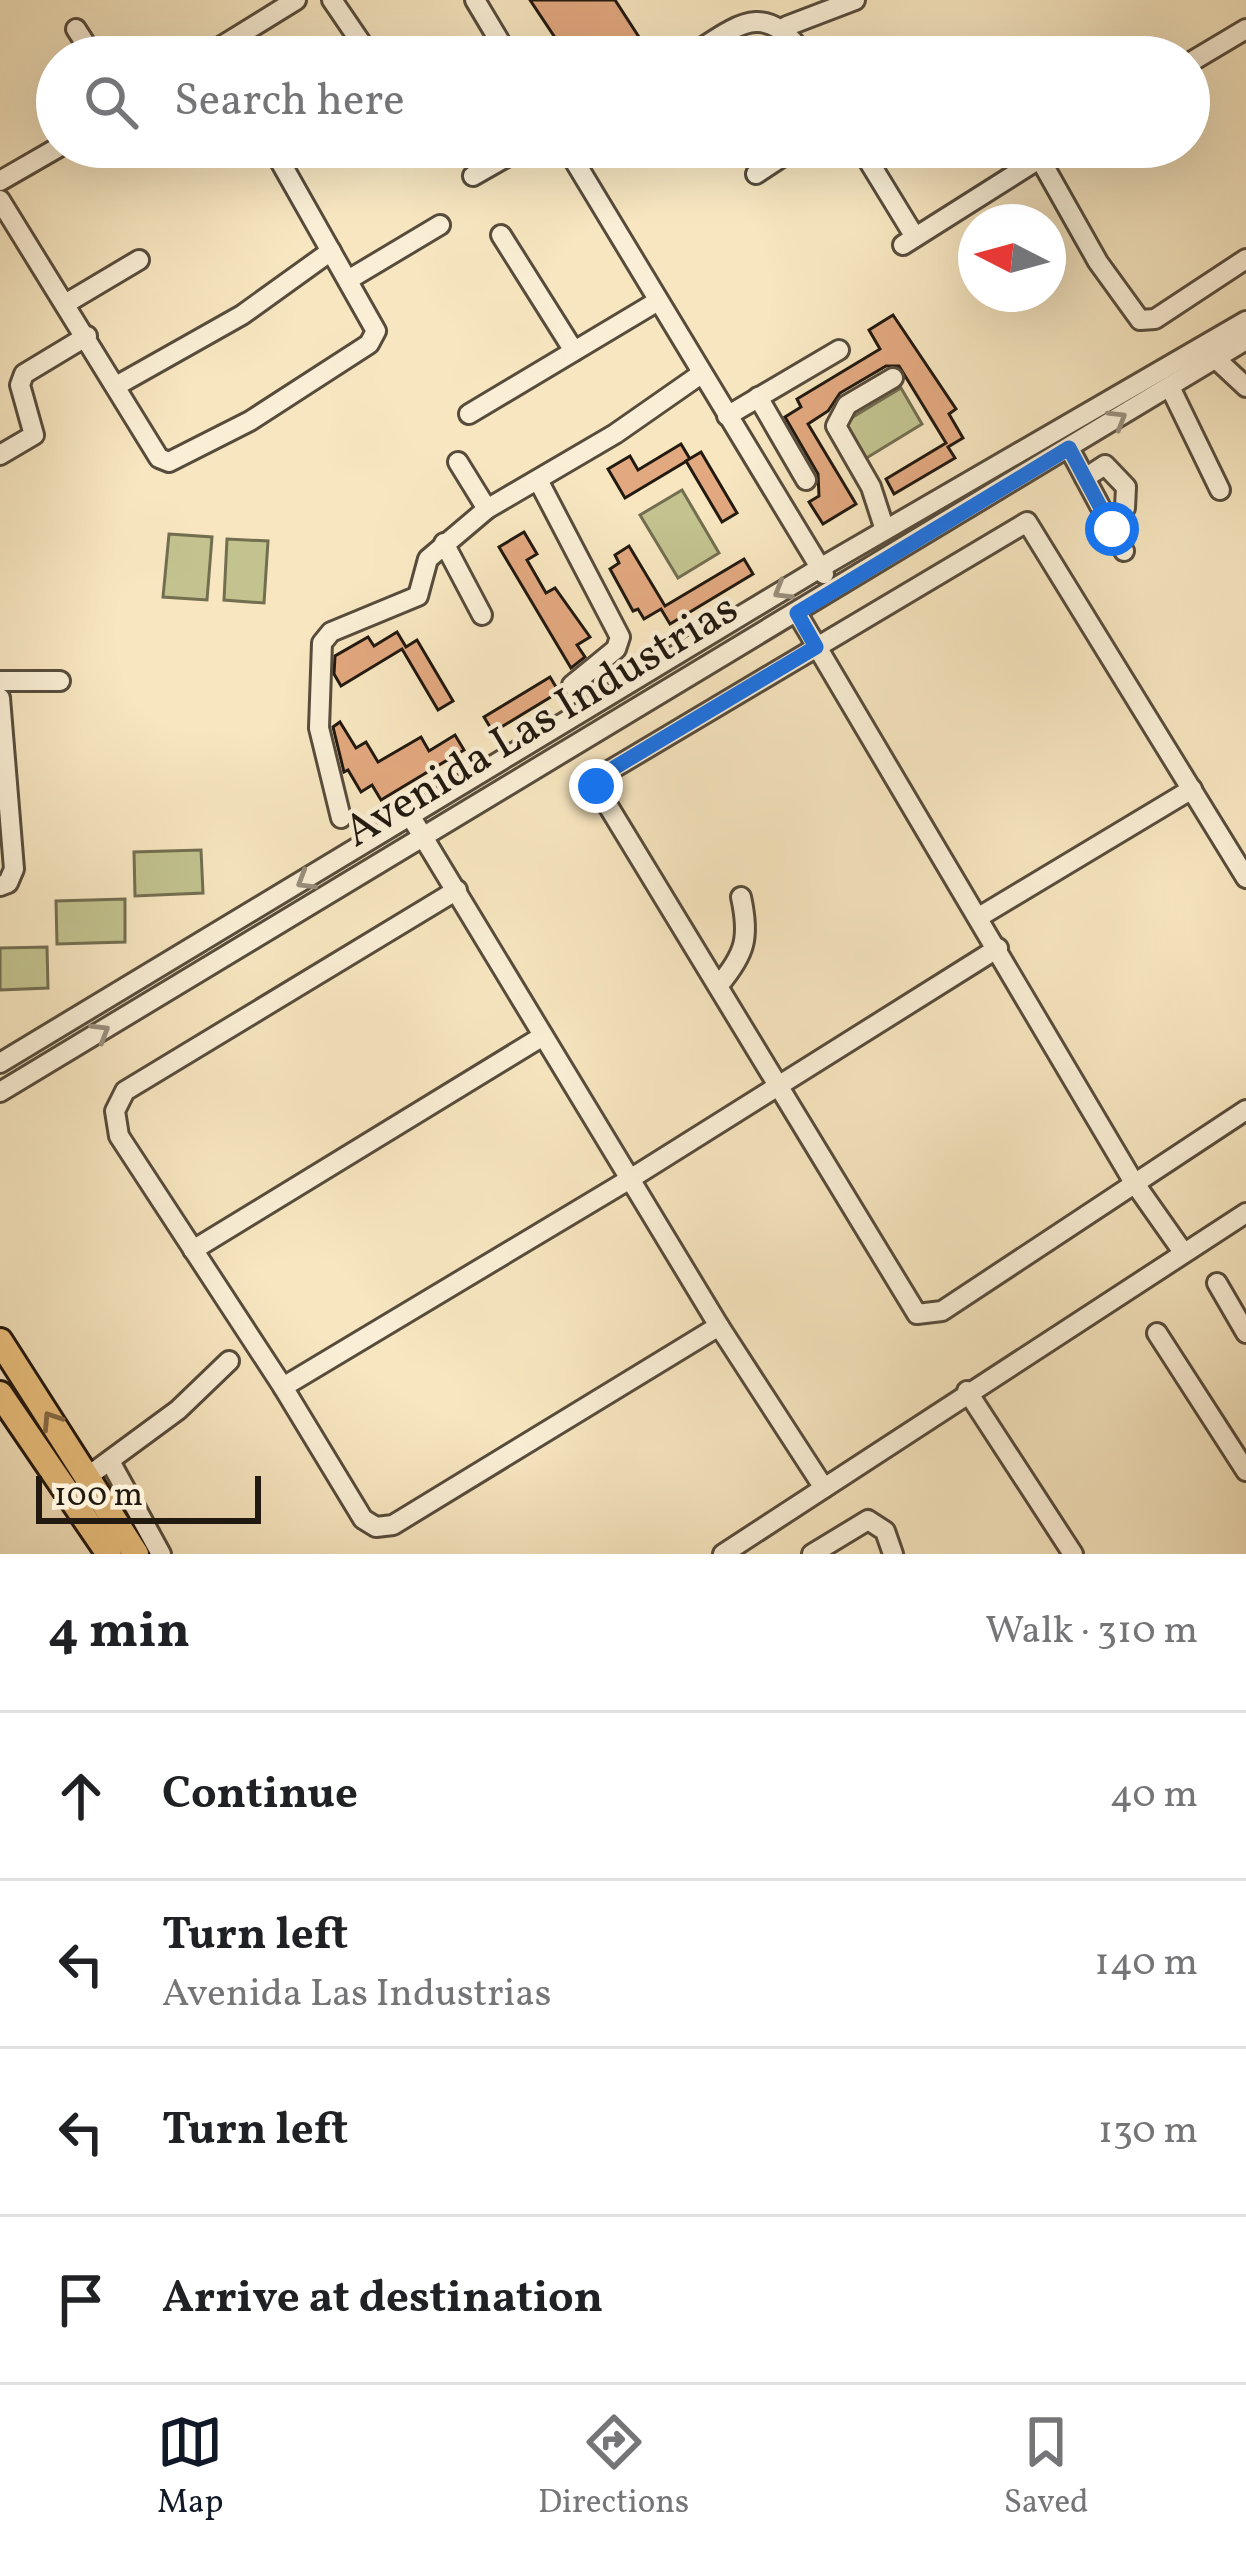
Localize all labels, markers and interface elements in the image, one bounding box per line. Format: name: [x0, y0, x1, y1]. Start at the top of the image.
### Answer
search box: [36, 36, 1210, 168]
icon: search: [78, 69, 144, 135]
text: Search here: [174, 71, 405, 134]
north arrow: [958, 204, 1066, 312]
one-way arrow: [1105, 410, 1127, 433]
route start: [1085, 502, 1139, 556]
one-way arrow: [773, 577, 795, 599]
street label: Avenida Las Industrias: [333, 579, 751, 865]
route end: [569, 759, 623, 813]
one-way arrow: [296, 867, 318, 890]
one-way arrow: [88, 1024, 110, 1047]
one-way arrow: [42, 1411, 65, 1433]
scale bar: [36, 1470, 261, 1523]
text: 100 m: [54, 1474, 143, 1520]
text: 4 min: [48, 1597, 190, 1668]
text: Walk · 310 m: [985, 1605, 1198, 1659]
icon: ahead: [48, 1763, 114, 1829]
text: Continue: [162, 1764, 358, 1827]
text: 40 m: [1110, 1769, 1198, 1823]
text: Turn left: [162, 1905, 348, 1968]
icon: left: [48, 1931, 114, 1997]
text: 140 m: [1095, 1937, 1198, 1991]
text: Avenida Las Industrias: [162, 1968, 551, 2022]
icon: left: [48, 2099, 114, 2165]
text: Turn left: [162, 2100, 348, 2163]
text: 130 m: [1098, 2105, 1198, 2159]
icon: arrive: [48, 2267, 114, 2333]
text: Arrive at destination: [162, 2268, 603, 2331]
tab: Map: [157, 2409, 223, 2527]
tab: Directions: [538, 2409, 689, 2527]
tab: Saved: [1004, 2409, 1089, 2527]

